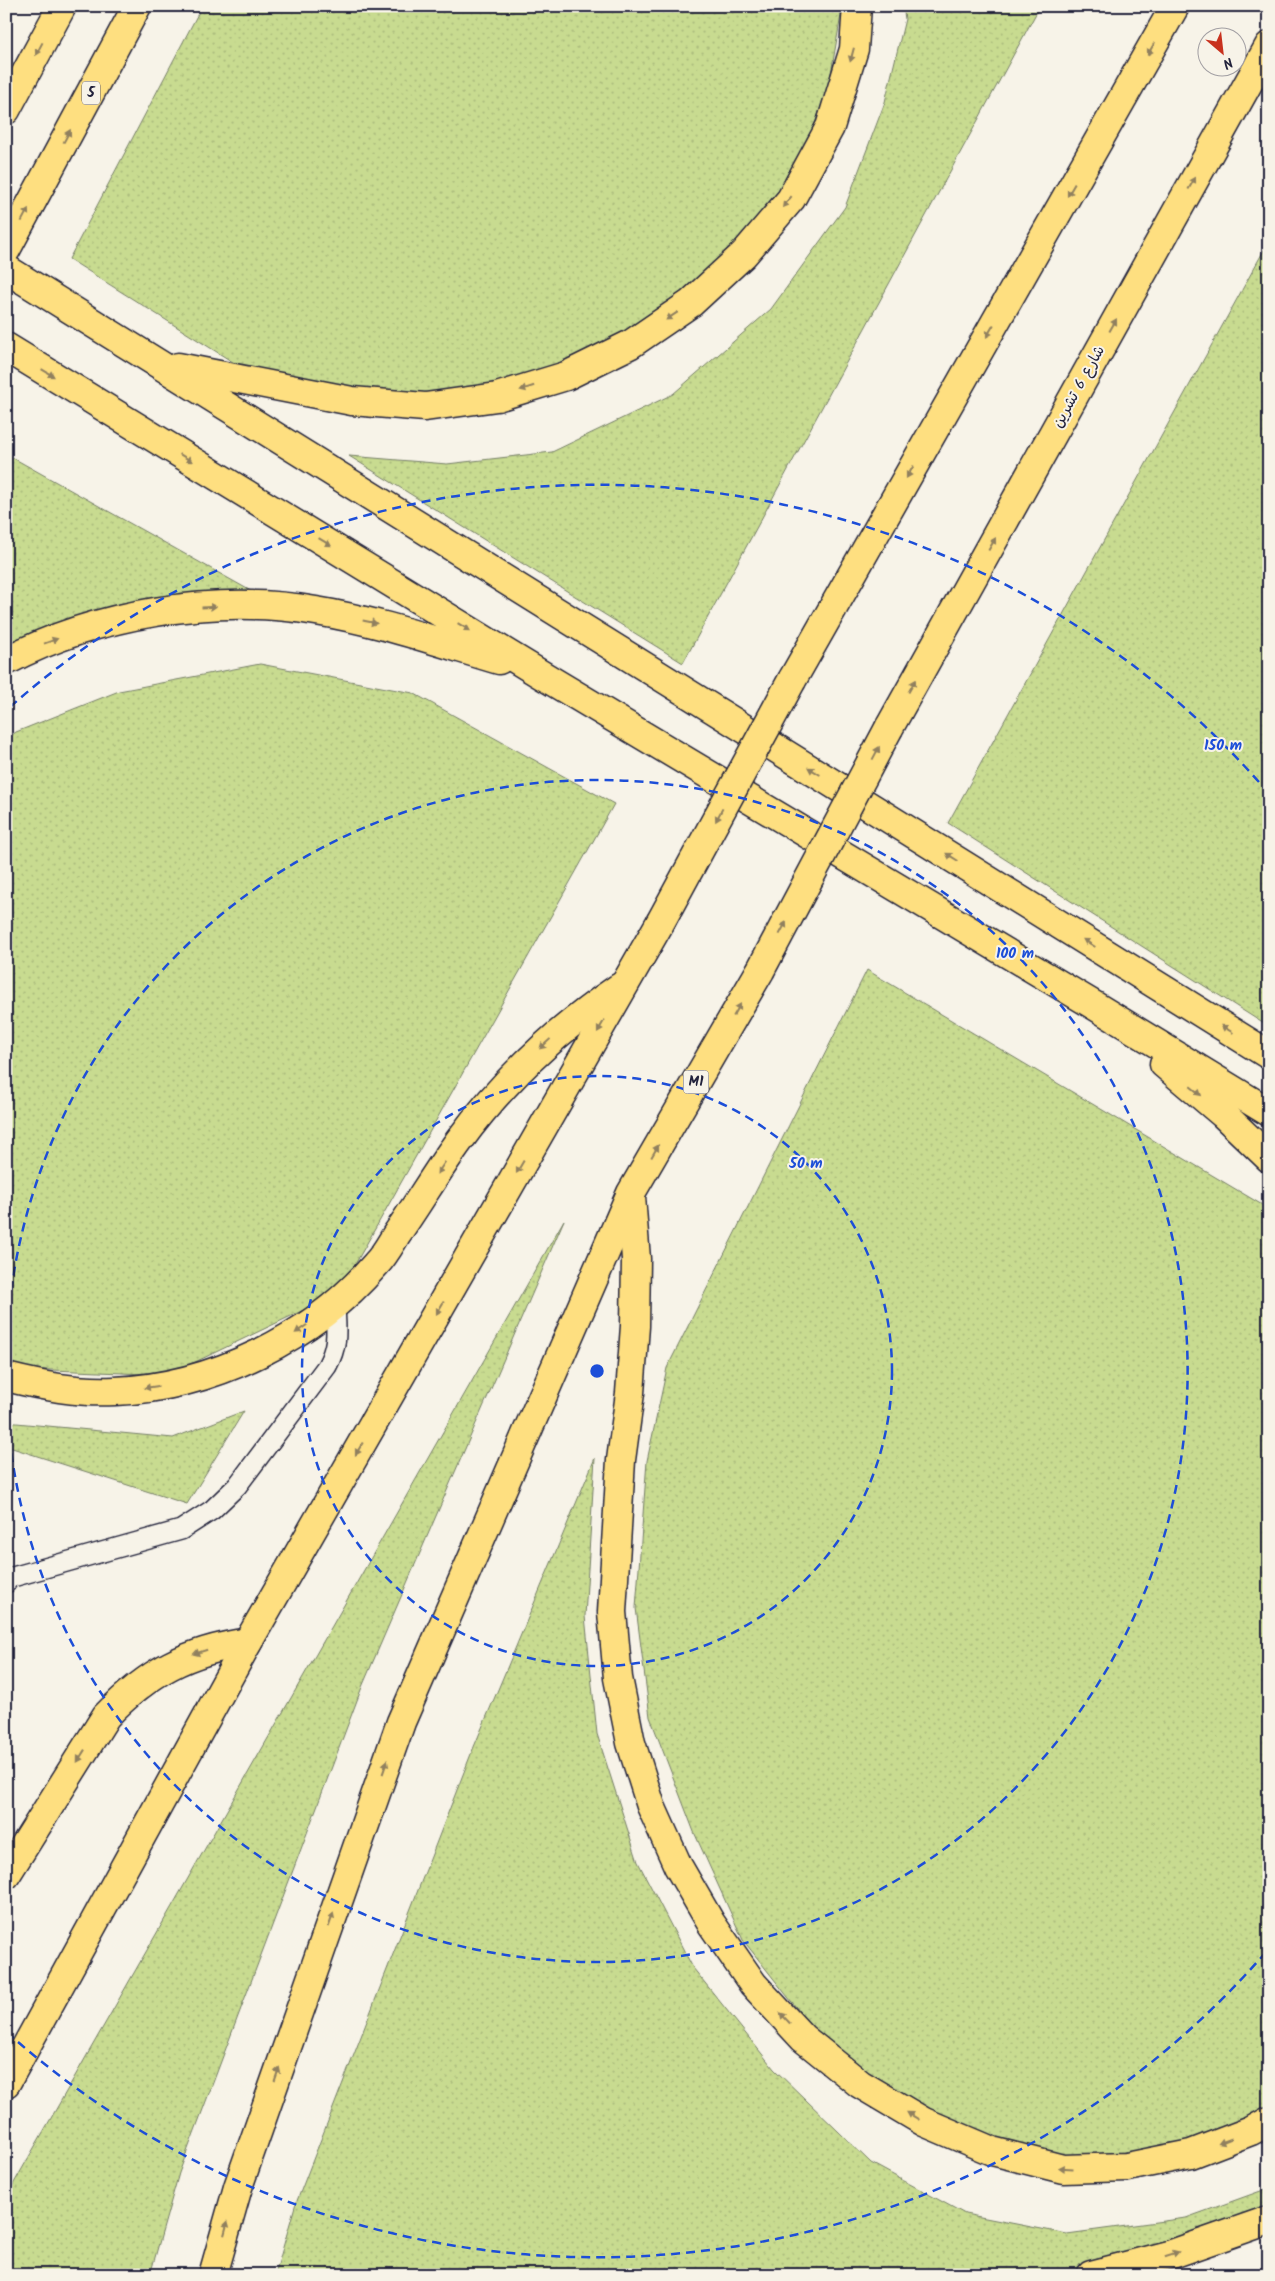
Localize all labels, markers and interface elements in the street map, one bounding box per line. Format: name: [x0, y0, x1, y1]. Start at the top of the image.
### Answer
north arrow: [1198, 28, 1248, 78]
one-way arrow: [1147, 41, 1155, 56]
one-way arrow: [35, 42, 43, 56]
one-way arrow: [847, 47, 855, 62]
text: N: [1218, 51, 1237, 74]
road number: 5: [82, 82, 100, 105]
one-way arrow: [63, 129, 72, 143]
one-way arrow: [1188, 177, 1197, 190]
one-way arrow: [1066, 183, 1075, 196]
one-way arrow: [782, 196, 793, 209]
one-way arrow: [21, 208, 30, 221]
one-way arrow: [665, 311, 679, 321]
one-way arrow: [1109, 318, 1117, 333]
one-way arrow: [986, 324, 995, 338]
street label: شارع 6 تشرين: [1046, 341, 1112, 433]
one-way arrow: [41, 368, 54, 377]
one-way arrow: [520, 384, 535, 392]
one-way arrow: [180, 453, 193, 462]
one-way arrow: [906, 465, 914, 480]
one-way arrow: [987, 537, 996, 550]
one-way arrow: [319, 538, 332, 547]
one-way arrow: [201, 602, 217, 610]
one-way arrow: [362, 618, 377, 626]
one-way arrow: [457, 623, 470, 632]
one-way arrow: [43, 637, 58, 644]
one-way arrow: [908, 679, 917, 692]
text: 150 m: [1204, 734, 1242, 758]
one-way arrow: [871, 746, 880, 760]
one-way arrow: [807, 766, 820, 775]
one-way arrow: [715, 807, 723, 822]
one-way arrow: [945, 852, 958, 861]
one-way arrow: [779, 920, 787, 935]
one-way arrow: [1083, 938, 1096, 947]
text: 100 m: [996, 942, 1034, 966]
one-way arrow: [733, 1004, 742, 1017]
one-way arrow: [597, 1020, 606, 1033]
one-way arrow: [1221, 1024, 1234, 1033]
one-way arrow: [539, 1038, 551, 1050]
road number: M1: [684, 1070, 708, 1094]
one-way arrow: [1190, 1086, 1203, 1097]
one-way arrow: [651, 1144, 660, 1157]
text: 50 m: [788, 1152, 823, 1176]
one-way arrow: [516, 1161, 525, 1174]
one-way arrow: [436, 1162, 446, 1175]
one-way arrow: [435, 1302, 444, 1315]
one-way arrow: [294, 1324, 308, 1334]
centre of rings: [588, 1362, 606, 1380]
one-way arrow: [143, 1383, 159, 1391]
one-way arrow: [354, 1443, 363, 1456]
one-way arrow: [193, 1649, 208, 1657]
one-way arrow: [76, 1749, 85, 1762]
one-way arrow: [381, 1759, 389, 1774]
one-way arrow: [327, 1912, 335, 1927]
one-way arrow: [779, 2012, 791, 2024]
one-way arrow: [274, 2066, 281, 2081]
one-way arrow: [906, 2112, 921, 2120]
one-way arrow: [1218, 2138, 1232, 2146]
one-way arrow: [1058, 2164, 1074, 2172]
one-way arrow: [223, 2220, 231, 2235]
one-way arrow: [1165, 2249, 1180, 2257]

